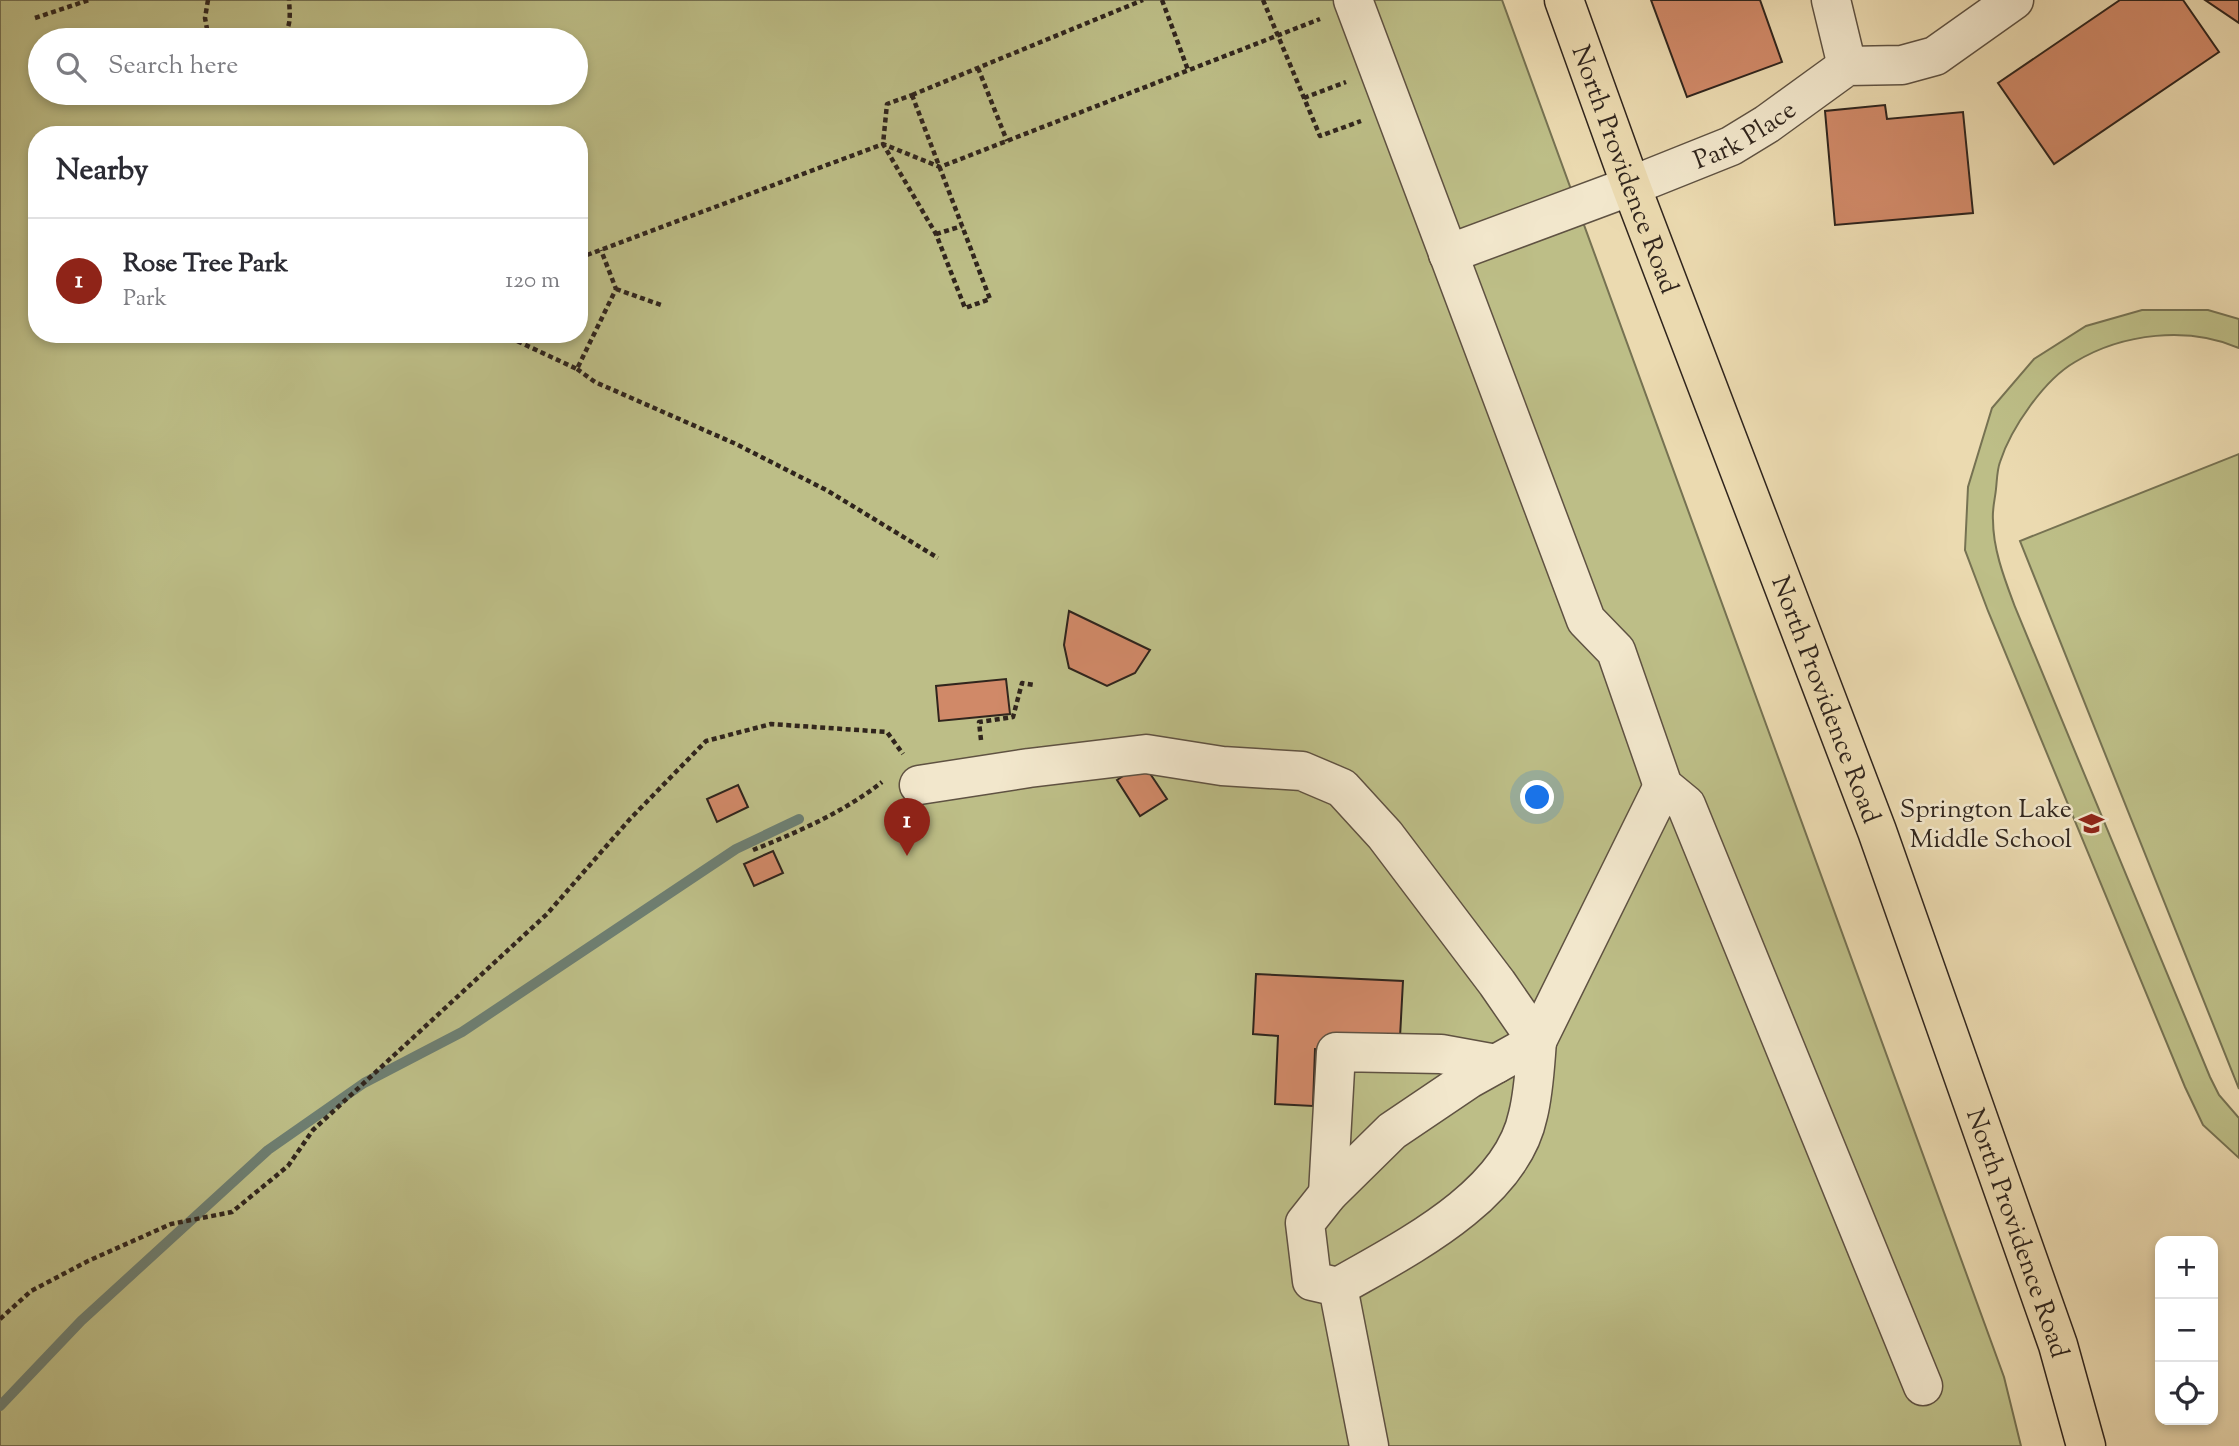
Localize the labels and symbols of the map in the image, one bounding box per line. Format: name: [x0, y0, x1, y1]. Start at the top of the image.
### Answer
street label: North Providence Road: [1561, 41, 1686, 300]
street label: Park Place: [1689, 93, 1805, 180]
street label: North Providence Road: [1760, 571, 1889, 829]
your location: [1520, 780, 1554, 814]
place label: Springton Lake Middle School: [1900, 792, 2072, 859]
pin: 1: [884, 798, 930, 856]
school or university icon: Springton Lake Middle School: [2078, 809, 2106, 837]
street label: North Providence Road: [1955, 1104, 2077, 1363]

